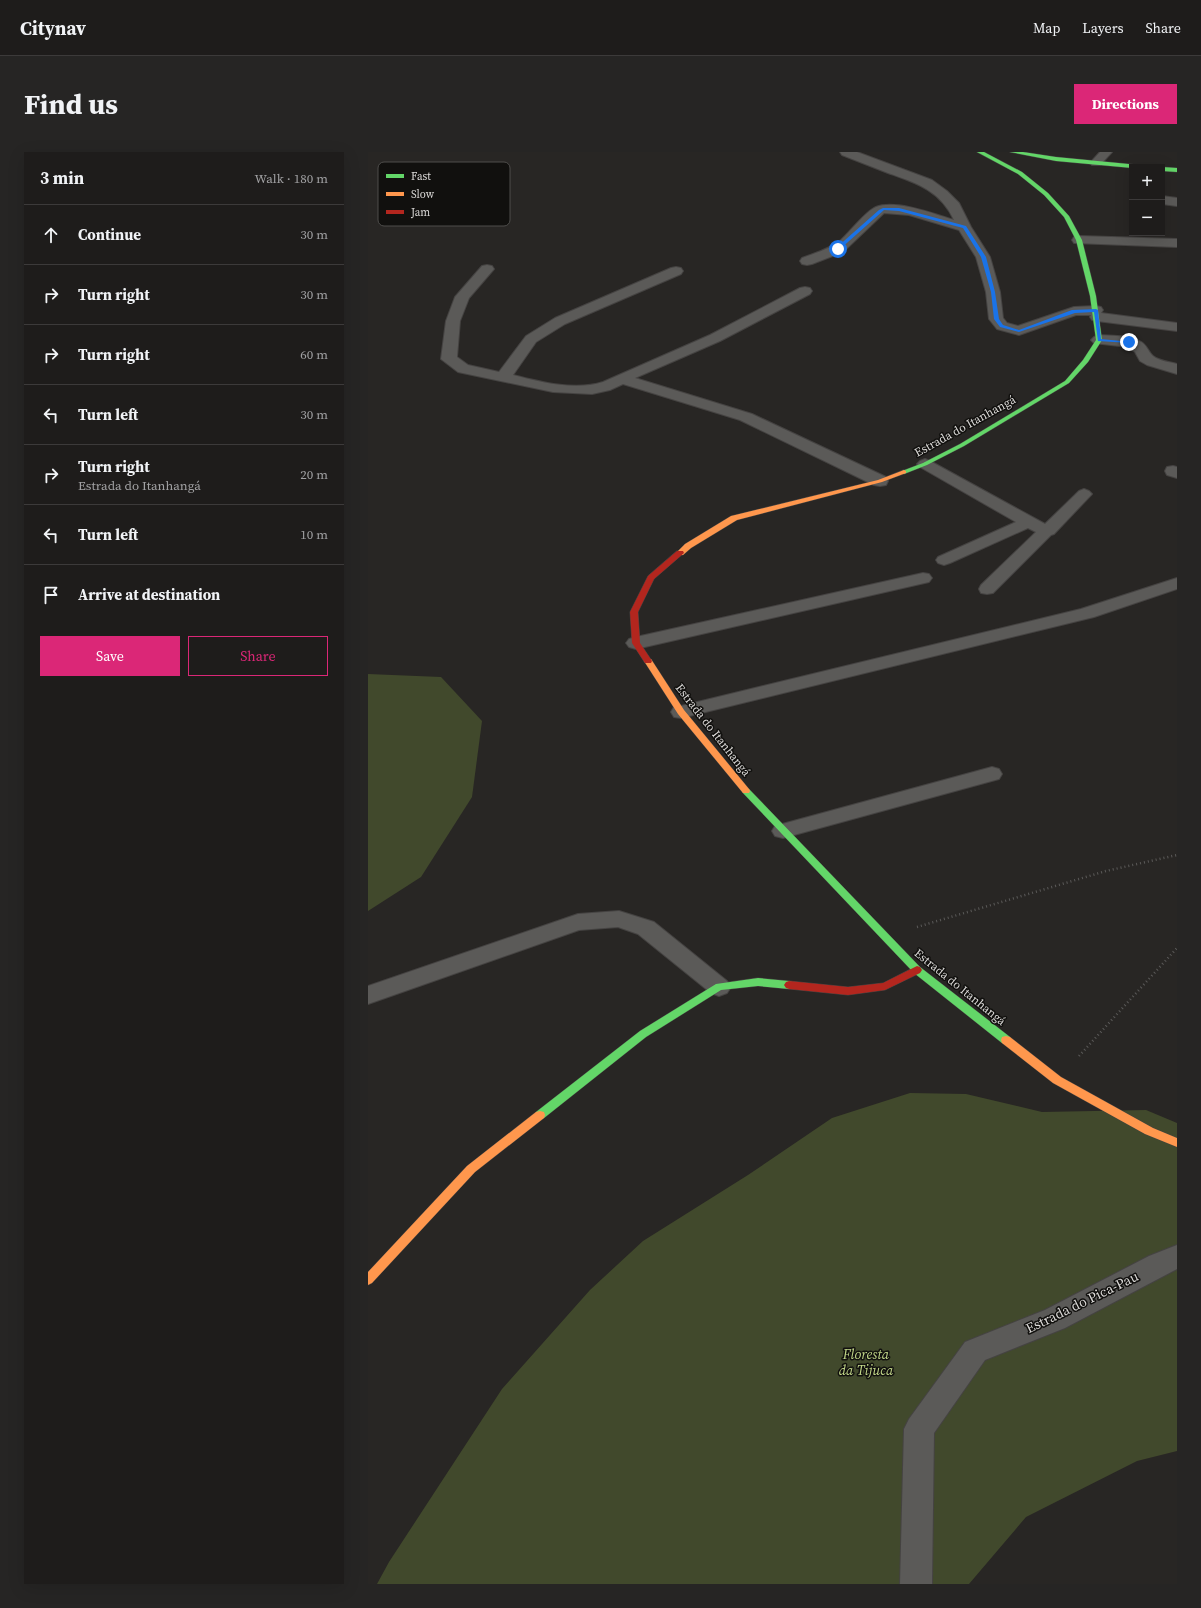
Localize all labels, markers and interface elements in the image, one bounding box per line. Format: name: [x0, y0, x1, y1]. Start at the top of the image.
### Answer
text: Citynav: [20, 15, 86, 41]
text: Map: [1033, 18, 1060, 38]
text: Layers: [1082, 18, 1124, 38]
text: Share: [1146, 18, 1181, 38]
button: Directions: [1074, 84, 1177, 124]
text: Find us: [24, 85, 118, 123]
legend: [378, 162, 510, 226]
map controls: [1129, 164, 1165, 236]
button: +: [1129, 164, 1165, 200]
text: 3 min: [40, 166, 84, 190]
text: Fast: [411, 169, 431, 184]
text: Walk · 180 m: [255, 170, 328, 187]
text: Slow: [411, 187, 435, 202]
button: −: [1129, 200, 1165, 236]
text: Jam: [410, 205, 430, 220]
icon: ahead: [40, 224, 62, 246]
text: Continue: [78, 224, 141, 245]
text: 30 m: [300, 226, 328, 243]
route start: [829, 240, 847, 258]
icon: right: [40, 284, 62, 306]
text: Turn right: [78, 284, 150, 305]
text: 30 m: [300, 286, 328, 303]
route end: [1120, 333, 1138, 351]
icon: right: [40, 344, 62, 366]
text: Turn right: [78, 344, 150, 365]
text: 60 m: [300, 346, 328, 363]
street label: Estrada do Itanhangá: [912, 391, 1019, 460]
icon: left: [40, 404, 62, 426]
text: Turn left: [78, 404, 138, 425]
text: 30 m: [300, 406, 328, 423]
text: Turn right: [78, 456, 150, 477]
icon: right: [40, 464, 62, 486]
text: 20 m: [300, 466, 328, 483]
text: Estrada do Itanhangá: [78, 477, 201, 494]
icon: left: [40, 524, 62, 546]
text: Turn left: [78, 524, 138, 545]
text: 10 m: [300, 526, 328, 543]
icon: arrive: [40, 584, 62, 606]
text: Arrive at destination: [78, 584, 220, 605]
button: Save: [40, 636, 180, 676]
button: Share: [188, 636, 328, 676]
street label: Estrada do Itanhangá: [672, 680, 755, 780]
street label: Estrada do Itanhangá: [911, 945, 1010, 1029]
street label: Estrada do Pica-Pau: [1022, 1266, 1142, 1338]
park label: Floresta da Tijuca: [839, 1344, 894, 1380]

